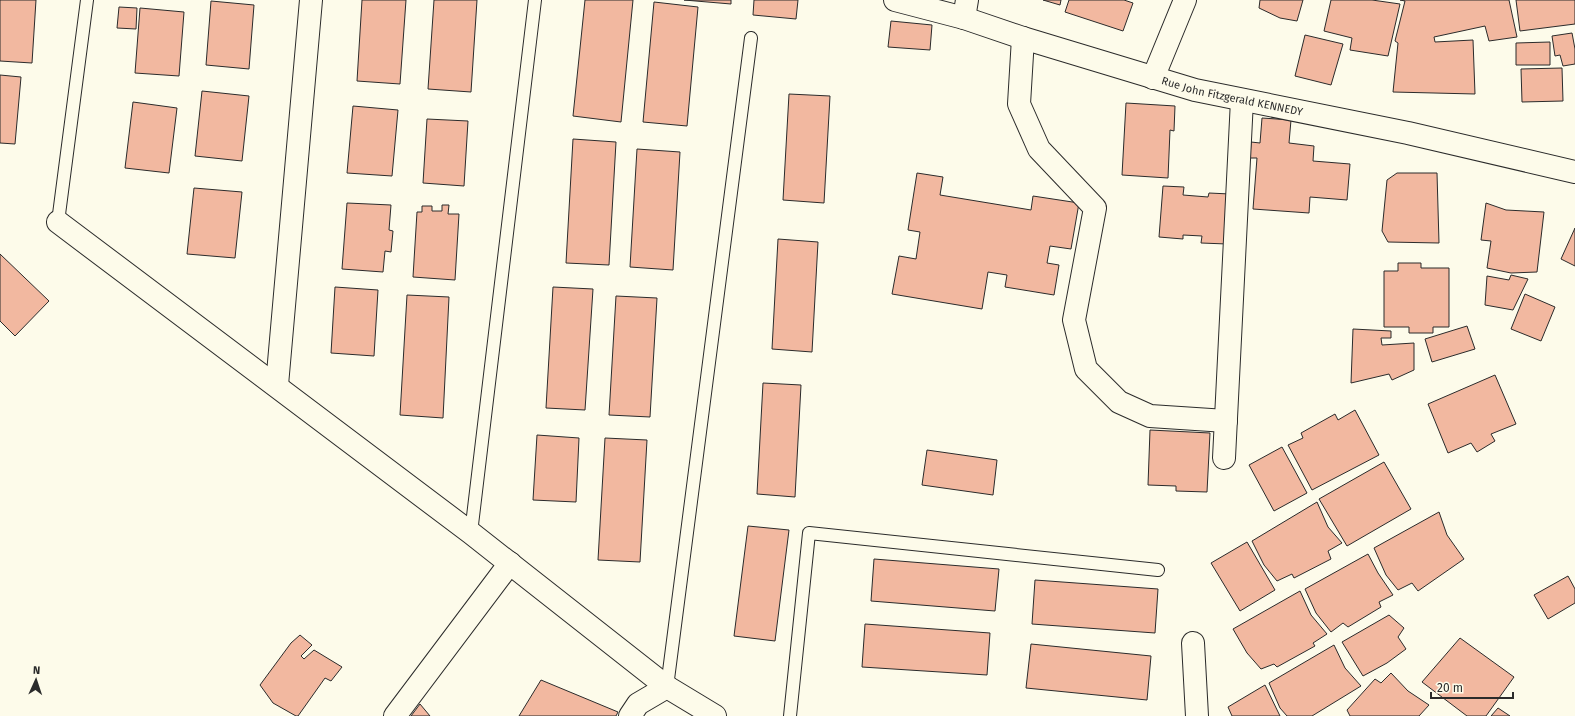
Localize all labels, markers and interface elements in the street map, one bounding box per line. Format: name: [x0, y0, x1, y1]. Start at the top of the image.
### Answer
street label: Rue John Fitzgerald KENNEDY: [1160, 74, 1304, 118]
north arrow: [16, 660, 56, 700]
text: N: [33, 664, 40, 677]
scale bar: [1431, 674, 1513, 700]
text: 20 m: [1437, 681, 1463, 695]

